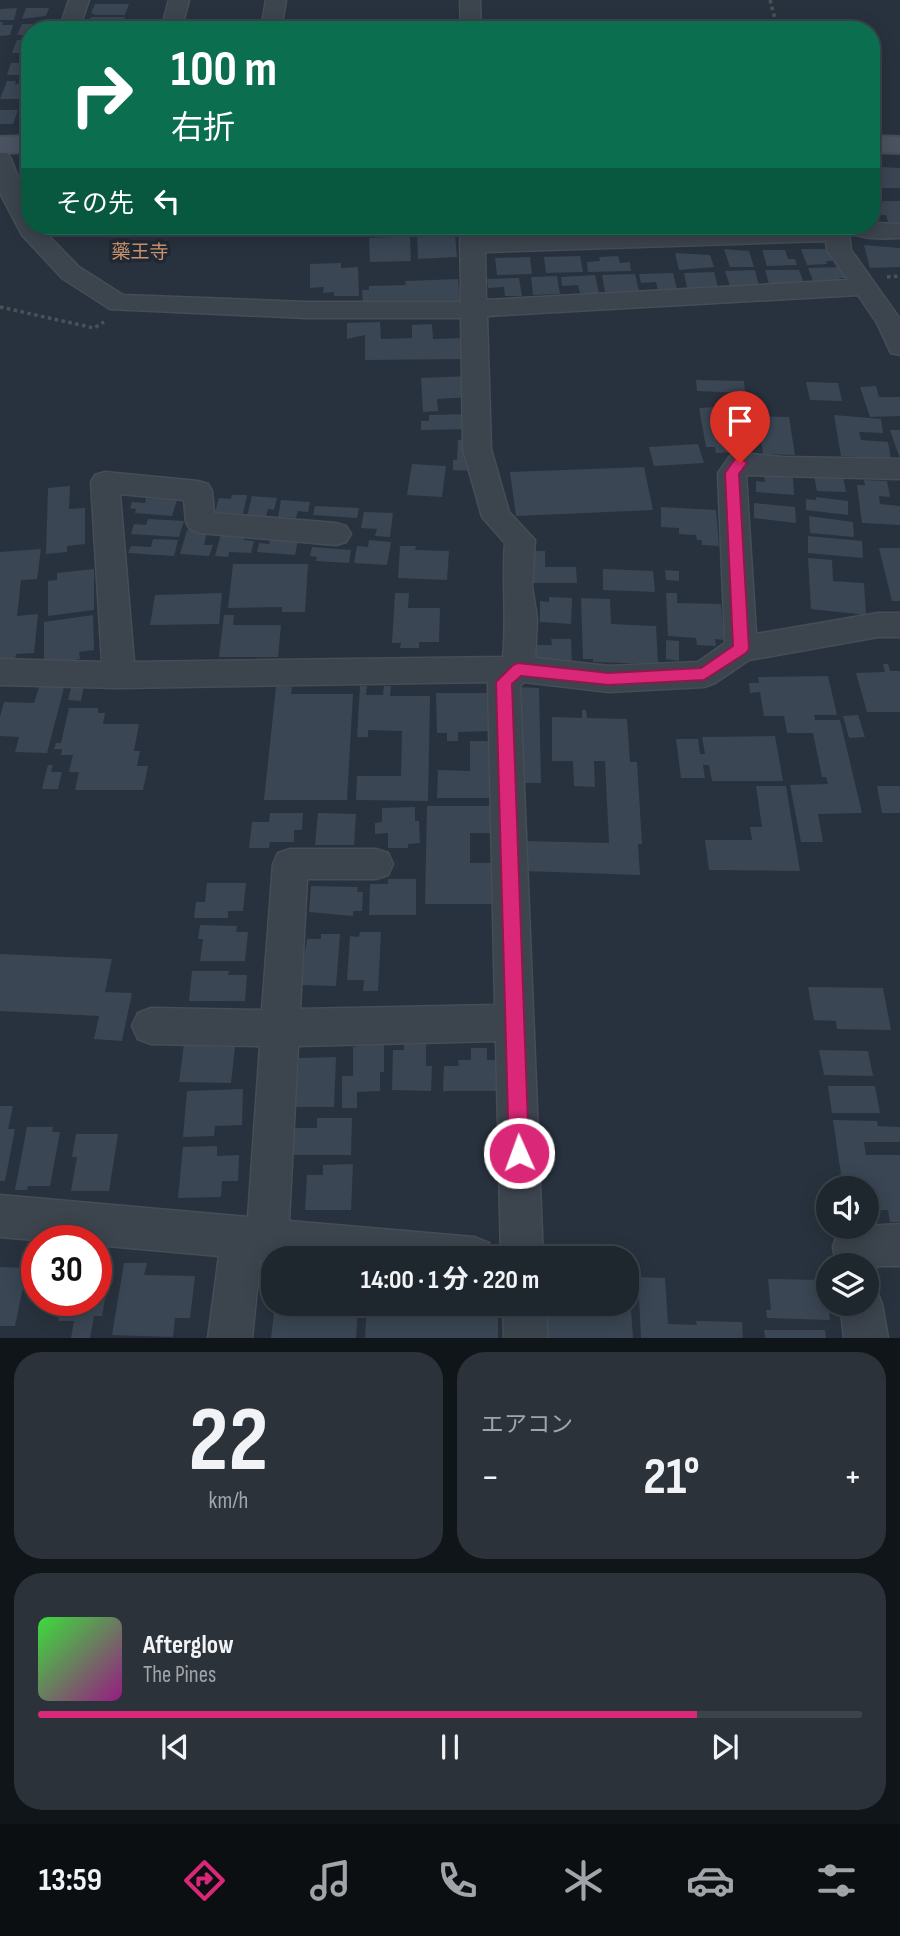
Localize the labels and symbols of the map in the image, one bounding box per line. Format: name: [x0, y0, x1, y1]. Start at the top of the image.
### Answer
district label: 藥王寺: [111, 241, 169, 264]
pin: [710, 391, 770, 463]
position arrow: [482, 1116, 556, 1190]
speed limit sign: 30: [21, 1225, 112, 1316]

